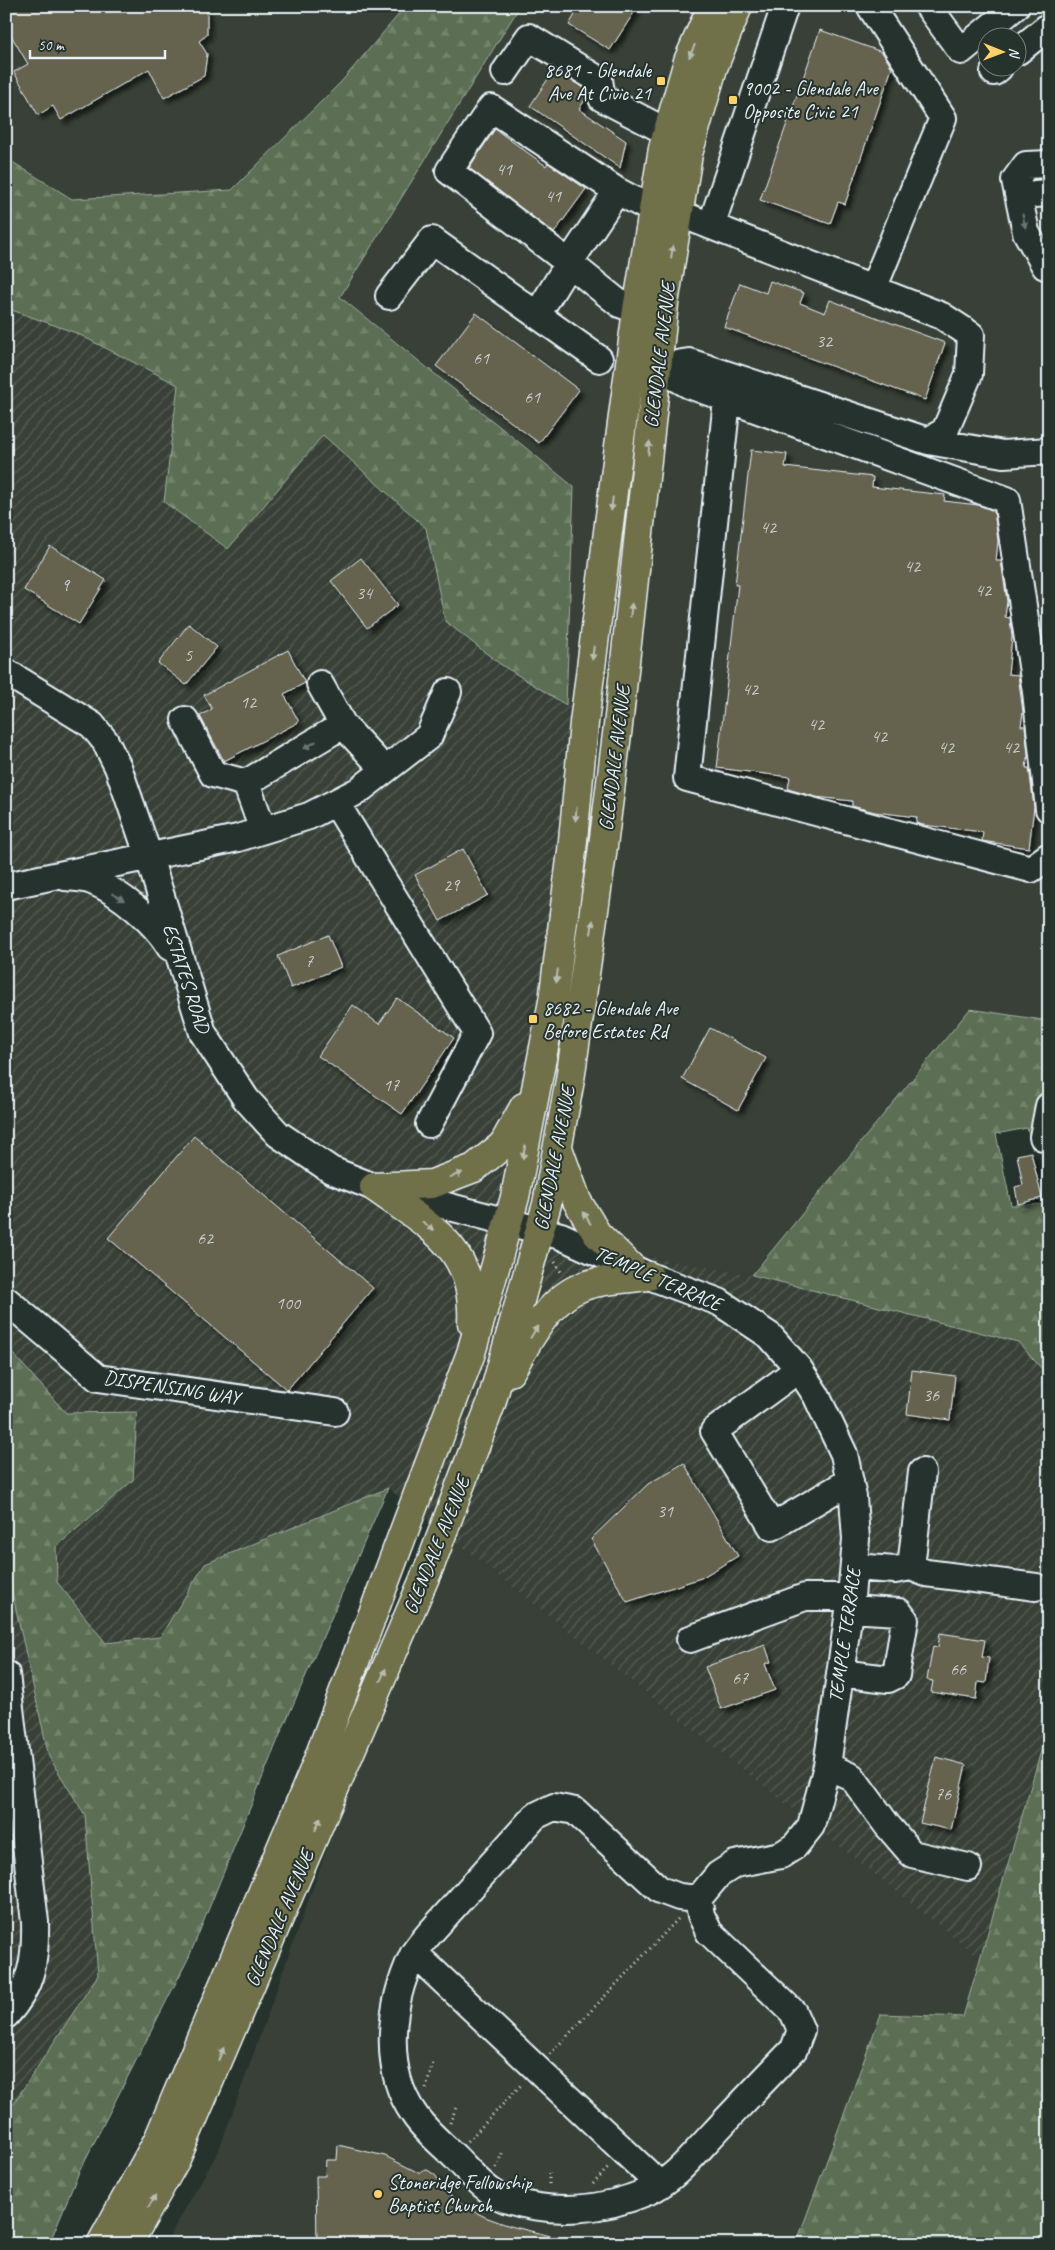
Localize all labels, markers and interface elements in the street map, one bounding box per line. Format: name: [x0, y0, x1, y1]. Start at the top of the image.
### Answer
scale bar: [30, 28, 165, 60]
north arrow: [978, 28, 1028, 78]
text: 50 m: [38, 36, 65, 55]
one-way arrow: [688, 44, 696, 58]
text: N: [1006, 48, 1023, 59]
place label: 8681 - Glendale Ave At Civic 21: [544, 58, 652, 106]
marker: 8681 - Glendale Ave At Civic 21: [655, 75, 667, 87]
place label: 9002 - Glendale Ave Opposite Civic 21: [743, 76, 879, 124]
marker: 9002 - Glendale Ave Opposite Civic 21: [727, 94, 739, 106]
house number: 41: [496, 158, 513, 180]
house number: 41: [545, 185, 562, 207]
one-way arrow: [1020, 214, 1028, 229]
one-way arrow: [668, 244, 676, 260]
street label: GLENDALE AVENUE: [638, 279, 681, 429]
house number: 32: [816, 330, 834, 352]
house number: 61: [473, 347, 490, 369]
house number: 61: [524, 386, 541, 408]
one-way arrow: [645, 440, 653, 456]
one-way arrow: [607, 496, 615, 512]
house number: 42: [760, 516, 778, 538]
house number: 42: [904, 555, 922, 577]
house number: 9: [61, 574, 71, 596]
house number: 42: [975, 579, 993, 601]
house number: 34: [356, 582, 374, 604]
one-way arrow: [627, 602, 635, 618]
house number: 5: [184, 644, 193, 666]
one-way arrow: [589, 645, 597, 661]
house number: 42: [742, 678, 760, 700]
street label: GLENDALE AVENUE: [593, 682, 636, 832]
house number: 12: [240, 691, 258, 713]
house number: 42: [808, 713, 826, 735]
house number: 42: [871, 725, 889, 747]
house number: 42: [938, 736, 956, 758]
house number: 42: [1003, 736, 1021, 758]
one-way arrow: [303, 740, 316, 749]
one-way arrow: [572, 806, 580, 822]
house number: 29: [443, 874, 461, 896]
one-way arrow: [112, 893, 125, 902]
one-way arrow: [588, 919, 596, 935]
street label: ESTATES ROAD: [157, 921, 217, 1038]
house number: 7: [305, 950, 314, 972]
one-way arrow: [553, 968, 561, 984]
place label: 8682 - Glendale Ave Before Estates Rd: [543, 996, 679, 1044]
marker: 8682 - Glendale Ave Before Estates Rd: [527, 1013, 539, 1025]
house number: 17: [383, 1074, 400, 1096]
street label: GLENDALE AVENUE: [528, 1082, 581, 1232]
one-way arrow: [519, 1145, 527, 1161]
one-way arrow: [449, 1171, 464, 1179]
one-way arrow: [583, 1212, 592, 1225]
one-way arrow: [421, 1220, 434, 1231]
house number: 62: [197, 1227, 215, 1249]
street label: TEMPLE TERRACE: [590, 1240, 728, 1318]
house number: 100: [276, 1292, 302, 1314]
one-way arrow: [530, 1325, 539, 1338]
street label: DISPENSING WAY: [102, 1364, 245, 1411]
house number: 36: [923, 1384, 940, 1406]
street label: GLENDALE AVENUE: [397, 1470, 476, 1618]
house number: 31: [657, 1500, 674, 1522]
street label: TEMPLE TERRACE: [823, 1563, 867, 1704]
house number: 66: [950, 1658, 967, 1680]
house number: 67: [732, 1667, 749, 1689]
one-way arrow: [379, 1668, 387, 1682]
house number: 76: [935, 1783, 952, 1805]
one-way arrow: [315, 1817, 323, 1831]
street label: GLENDALE AVENUE: [239, 1844, 320, 1990]
one-way arrow: [217, 2047, 225, 2061]
place label: Stoneridge Fellowship Baptist Church: [388, 2170, 533, 2218]
marker: Stoneridge Fellowship Baptist Church: [372, 2188, 384, 2200]
one-way arrow: [148, 2194, 156, 2209]

